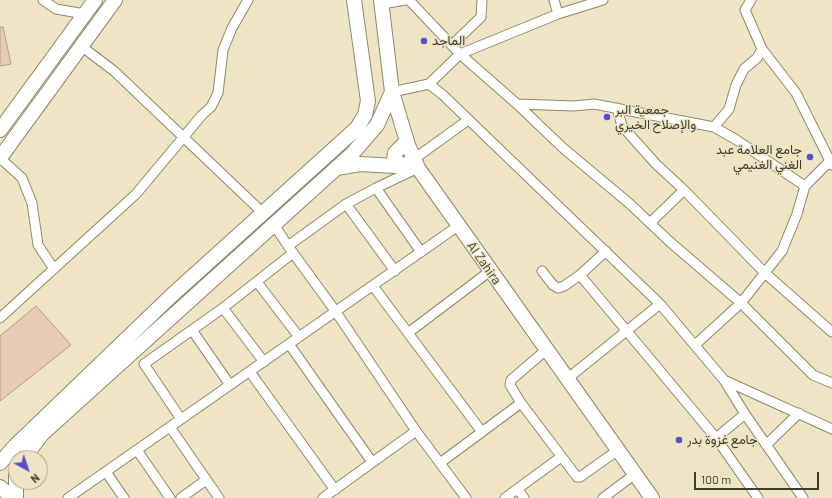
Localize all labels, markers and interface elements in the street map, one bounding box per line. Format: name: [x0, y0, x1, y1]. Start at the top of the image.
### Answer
place label: الماجد: [432, 33, 465, 49]
marker: الماجد: [419, 36, 429, 46]
place label: جمعية البر والإصلاح الخيري: [615, 102, 696, 133]
marker: جمعية البر والإصلاح الخيري: [602, 112, 612, 122]
place label: جامع العلامة عبد الغني الغنيمي: [716, 142, 802, 173]
marker: جامع العلامة عبد الغني الغنيمي: [805, 152, 815, 162]
street label: Al Zahira: [464, 238, 504, 288]
place label: جامع غزوة بدر: [687, 432, 758, 448]
marker: جامع غزوة بدر: [674, 435, 684, 445]
north arrow: [8, 450, 48, 490]
scale bar: [696, 464, 821, 490]
text: N: [28, 471, 42, 486]
text: 100 m: [701, 472, 731, 486]

